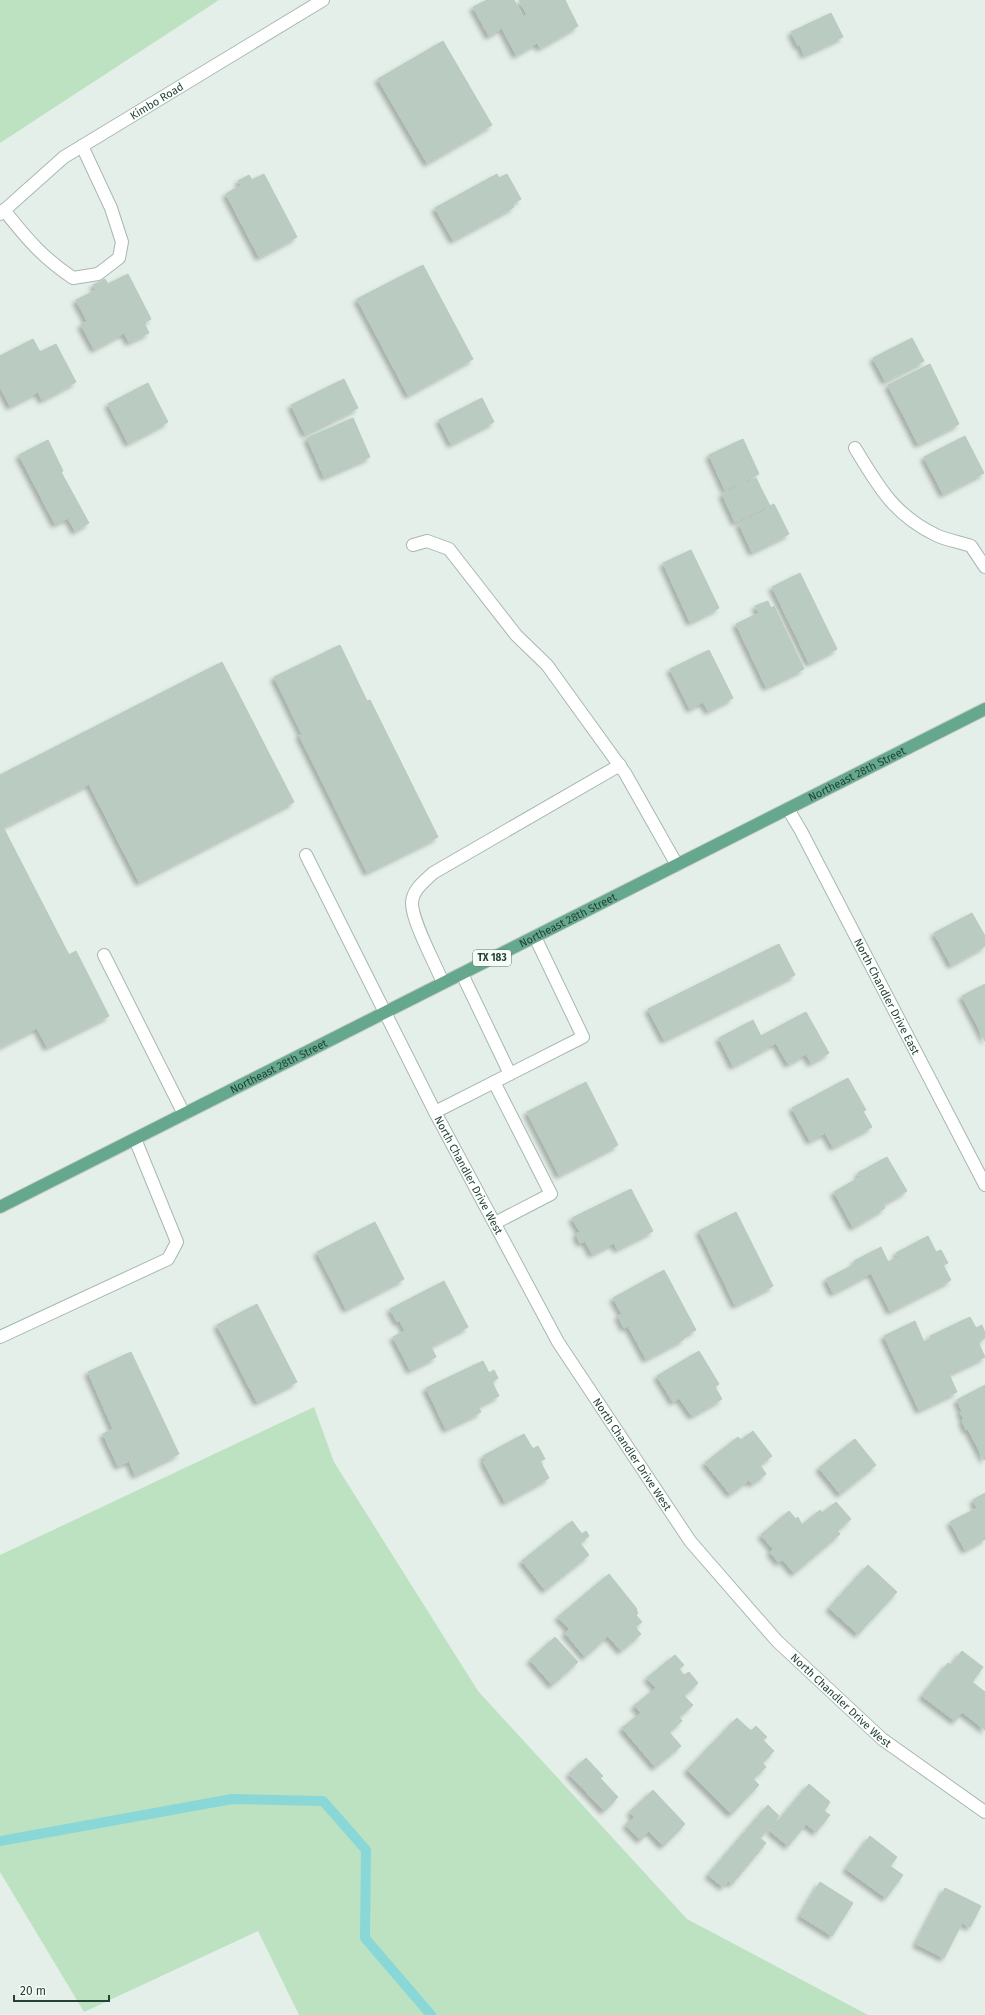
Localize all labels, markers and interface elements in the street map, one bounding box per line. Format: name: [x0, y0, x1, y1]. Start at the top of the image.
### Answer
street label: Kimbo Road: [127, 80, 186, 122]
street label: Northeast 28th Street: [806, 744, 908, 804]
street label: Northeast 28th Street: [517, 890, 618, 950]
street label: North Chandler Drive East: [851, 936, 922, 1057]
road number: TX 183: [473, 950, 511, 966]
street label: Northeast 28th Street: [228, 1036, 329, 1096]
street label: North Chandler Drive West: [432, 1114, 506, 1236]
street label: North Chandler Drive West: [590, 1395, 674, 1513]
street label: North Chandler Drive West: [788, 1651, 894, 1750]
scale bar: [14, 1977, 109, 2003]
text: 20 m: [20, 1984, 46, 1998]

